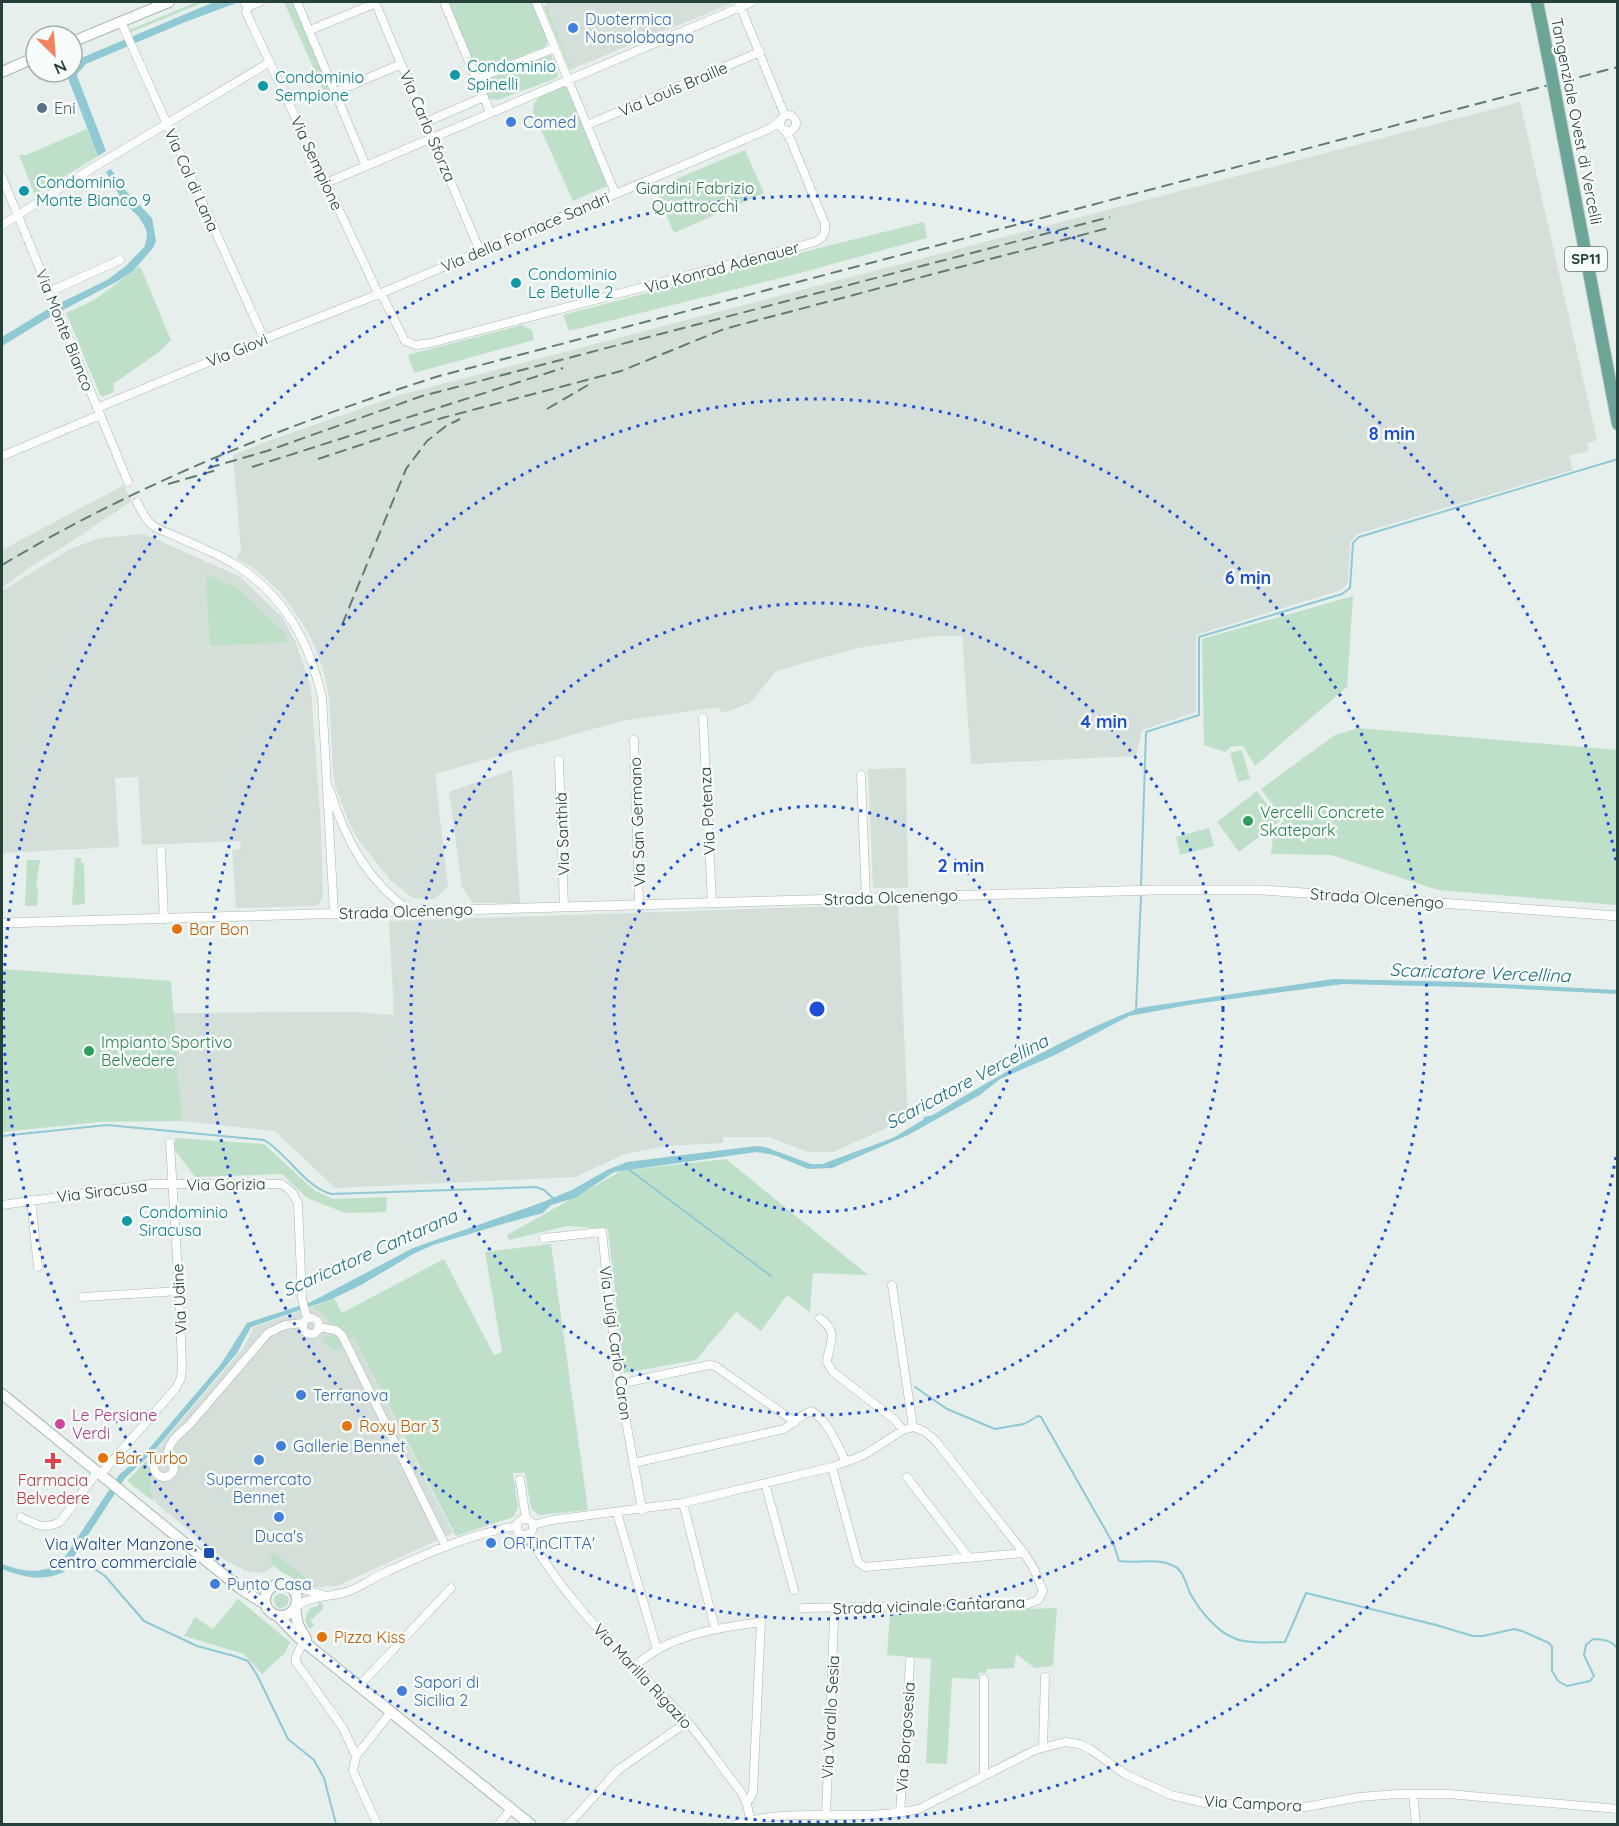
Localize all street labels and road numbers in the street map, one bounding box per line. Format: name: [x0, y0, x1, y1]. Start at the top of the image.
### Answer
street label: Tangenziale Ovest di Vercelli: [1547, 16, 1607, 226]
street label: Via Louis Braille: [615, 57, 731, 121]
street label: Via Carlo Sforza: [395, 67, 461, 185]
street label: Via Sempione: [286, 113, 348, 213]
street label: Via Col di Lana: [160, 125, 224, 235]
street label: Via della Fornace Sandri: [438, 187, 612, 277]
street label: Via Konrad Adenauer: [642, 237, 802, 297]
road number: SP11: [1565, 247, 1607, 271]
street label: Via Monte Bianco: [31, 266, 99, 394]
street label: Via Giovi: [204, 329, 270, 371]
street label: Via San Germano: [625, 757, 649, 887]
street label: Via Potenza: [695, 766, 719, 856]
street label: Via Santhià: [551, 792, 573, 876]
street label: Strada Olcenengo: [1310, 883, 1444, 913]
street label: Strada Olcenengo: [824, 885, 958, 909]
street label: Strada Olcenengo: [339, 899, 473, 923]
street label: Via Gorizia: [186, 1173, 266, 1195]
street label: Via Siracusa: [56, 1176, 148, 1206]
street label: Via Udine: [167, 1263, 191, 1335]
street label: Via Luigi Carlo Caron: [595, 1265, 637, 1421]
street label: Strada vicinale Cantarana: [832, 1592, 1026, 1618]
street label: Via Marilla Rigazio: [589, 1619, 697, 1733]
street label: Via Varallo Sesia: [817, 1655, 843, 1779]
street label: Via Borgosesia: [891, 1681, 919, 1793]
street label: Via Campora: [1204, 1790, 1302, 1816]

